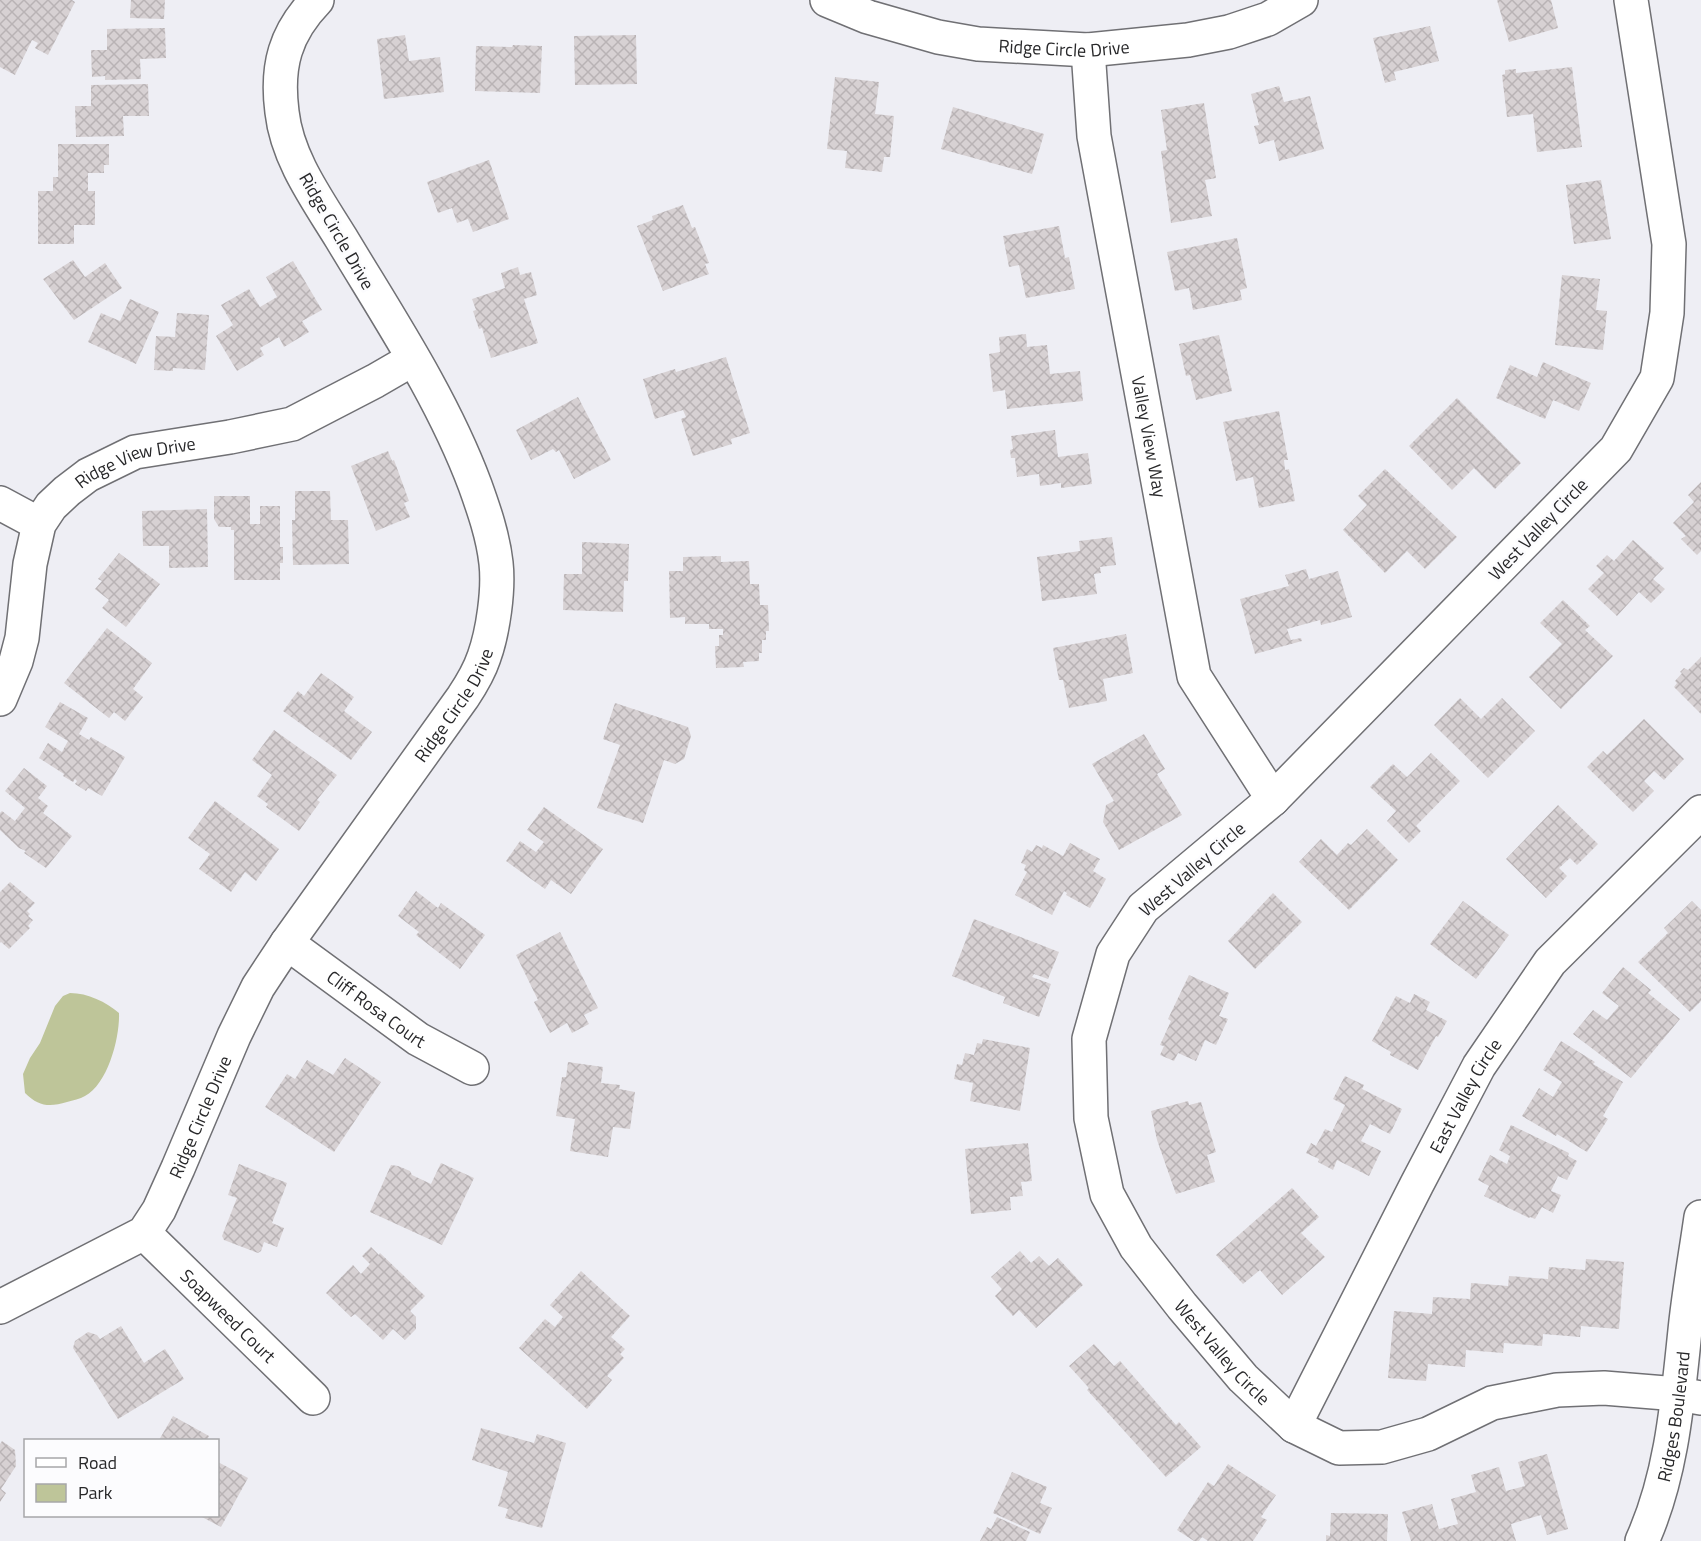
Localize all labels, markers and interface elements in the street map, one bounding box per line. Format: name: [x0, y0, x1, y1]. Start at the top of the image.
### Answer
street label: Ridge Circle Drive: [998, 32, 1131, 64]
street label: Ridge Circle Drive: [293, 167, 381, 295]
street label: Valley View Way: [1125, 374, 1174, 500]
street label: Ridge View Drive: [69, 429, 197, 494]
street label: West Valley Circle: [1482, 472, 1594, 586]
street label: Ridge Circle Drive: [407, 645, 500, 768]
street label: West Valley Circle: [1133, 815, 1251, 923]
street label: Cliff Rosa Court: [321, 963, 431, 1055]
street label: East Valley Circle: [1422, 1033, 1508, 1158]
street label: Ridge Circle Drive: [162, 1051, 238, 1183]
street label: Soapweed Court: [175, 1262, 283, 1369]
street label: West Valley Circle: [1168, 1293, 1277, 1411]
street label: Ridges Boulevard: [1650, 1350, 1696, 1485]
legend: [24, 1439, 219, 1517]
text: Road: [78, 1449, 117, 1476]
text: Park: [78, 1479, 113, 1506]

